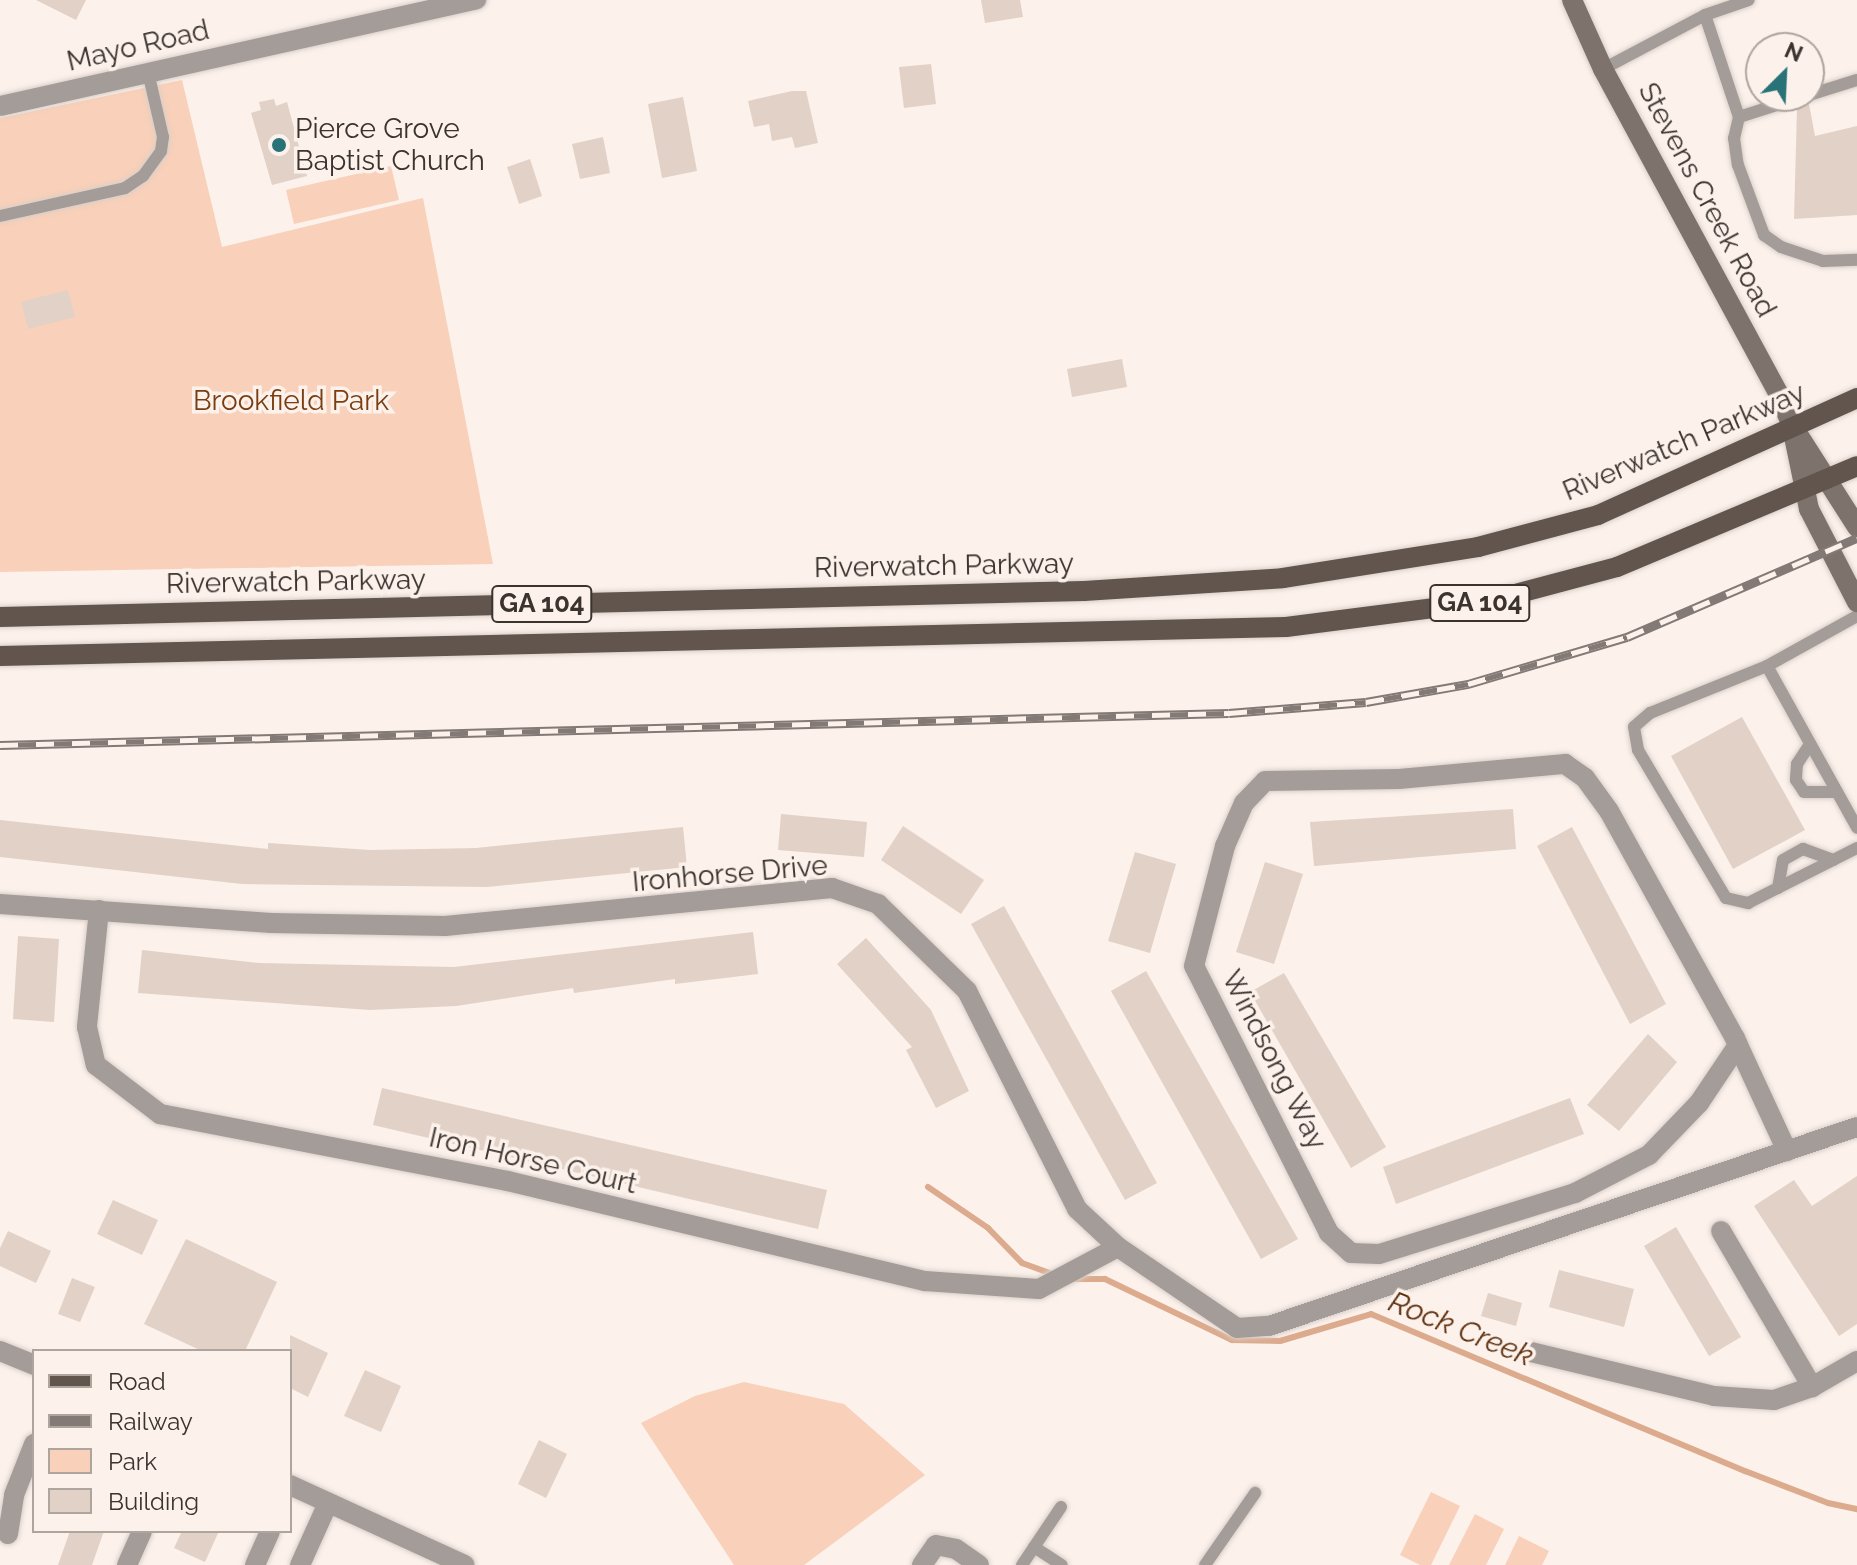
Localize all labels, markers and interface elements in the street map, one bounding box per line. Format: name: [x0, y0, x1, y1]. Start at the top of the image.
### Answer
street label: Mayo Road: [64, 13, 212, 79]
north arrow: [1745, 32, 1825, 112]
text: N: [1781, 37, 1807, 67]
street label: Stevens Creek Road: [1631, 77, 1783, 323]
place label: Pierce Grove Baptist Church: [295, 112, 485, 178]
marker: Pierce Grove Baptist Church: [270, 136, 288, 154]
street label: Riverwatch Parkway: [1558, 376, 1810, 508]
park label: Brookfield Park: [193, 384, 389, 418]
street label: Riverwatch Parkway: [814, 547, 1074, 585]
street label: Riverwatch Parkway: [166, 563, 426, 601]
road number: GA 104: [1428, 581, 1532, 625]
road number: GA 104: [490, 582, 594, 626]
street label: Ironhorse Drive: [631, 849, 829, 899]
street label: Windsong Way: [1214, 964, 1334, 1156]
street label: Iron Horse Court: [426, 1121, 640, 1201]
water label: Rock Creek: [1383, 1284, 1539, 1374]
legend: [32, 1349, 292, 1533]
text: Road: [108, 1367, 166, 1396]
text: Railway: [108, 1407, 193, 1436]
text: Park: [108, 1447, 157, 1476]
text: Building: [108, 1487, 199, 1516]

